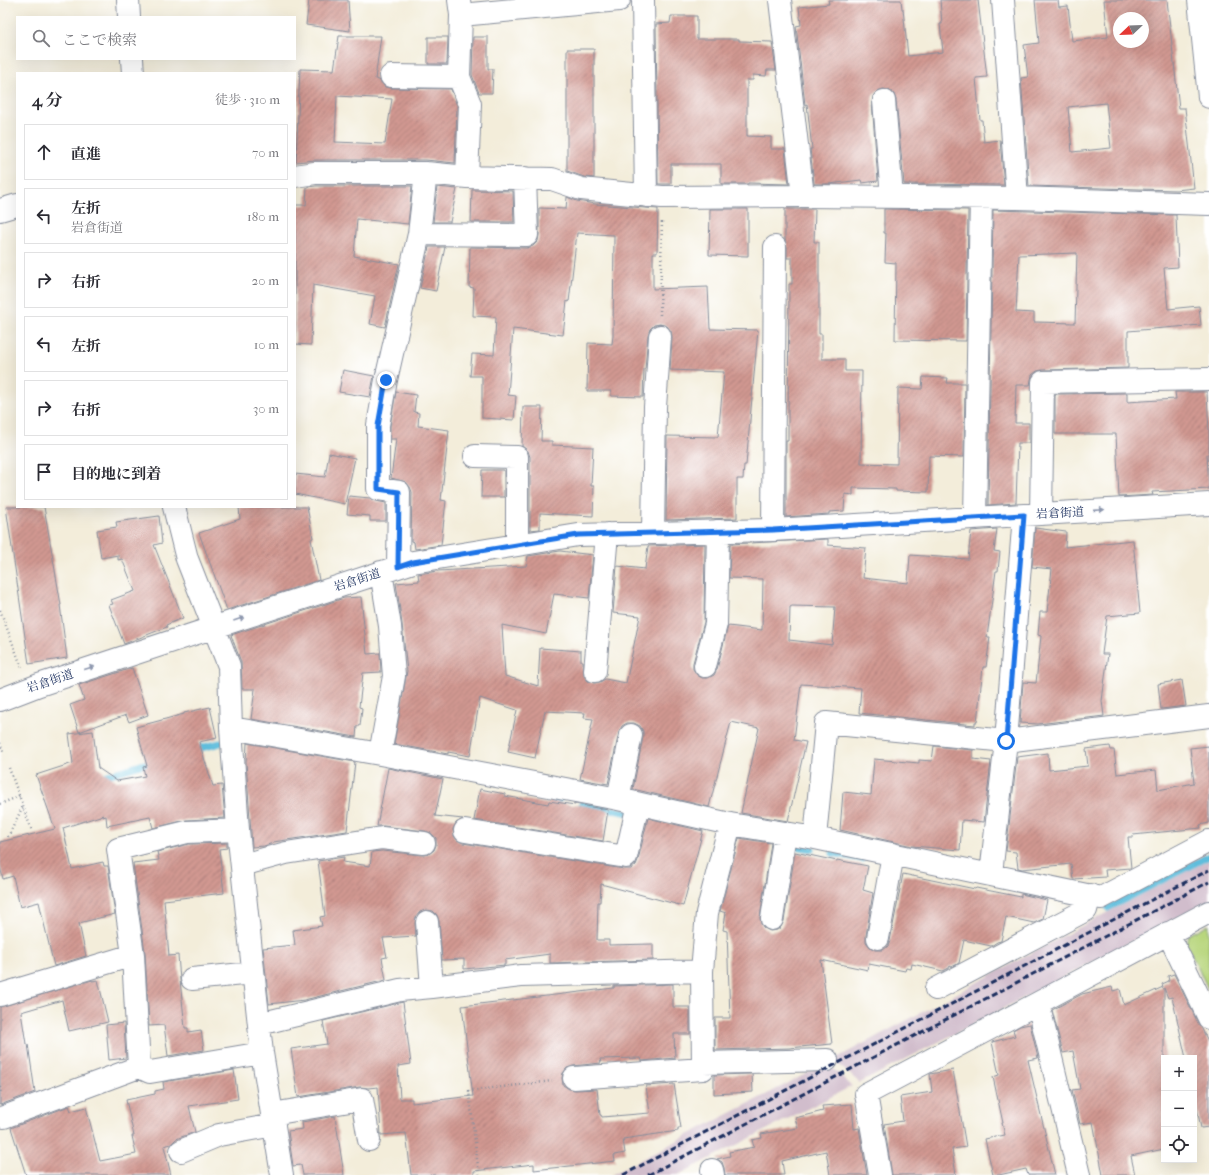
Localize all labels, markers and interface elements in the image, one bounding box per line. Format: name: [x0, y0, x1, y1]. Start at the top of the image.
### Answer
north arrow: [1113, 12, 1149, 48]
search box: [16, 16, 296, 60]
icon: search: [30, 27, 52, 49]
text: ここで検索: [62, 31, 137, 49]
text: 4 分: [32, 90, 63, 110]
text: 徒歩 · 310 m: [215, 92, 280, 107]
icon: ahead: [33, 141, 55, 163]
text: 直進: [71, 145, 101, 163]
text: 70 m: [252, 145, 279, 160]
text: 左折: [71, 199, 101, 217]
icon: left: [33, 205, 55, 227]
text: 180 m: [247, 209, 279, 224]
text: 岩倉街道: [71, 220, 123, 235]
icon: right: [33, 269, 55, 291]
text: 右折: [71, 273, 101, 291]
text: 20 m: [252, 273, 279, 288]
icon: left: [33, 333, 55, 355]
text: 左折: [71, 337, 101, 355]
text: 10 m: [254, 337, 279, 352]
route end: [377, 371, 395, 389]
icon: right: [33, 397, 55, 419]
text: 右折: [71, 401, 101, 419]
text: 30 m: [253, 401, 279, 416]
icon: arrive: [33, 461, 55, 483]
text: 目的地に到着: [71, 465, 161, 483]
street label: 岩倉街道: [1036, 505, 1084, 521]
one-way arrow: [1093, 507, 1105, 514]
street label: 岩倉街道: [332, 566, 382, 594]
one-way arrow: [234, 616, 246, 622]
one-way arrow: [84, 665, 96, 671]
street label: 岩倉街道: [25, 667, 75, 695]
route start: [997, 732, 1015, 750]
map controls: [1161, 1055, 1197, 1163]
button: +: [1161, 1055, 1197, 1091]
button: −: [1161, 1091, 1197, 1127]
button: locate: [1161, 1127, 1197, 1163]

